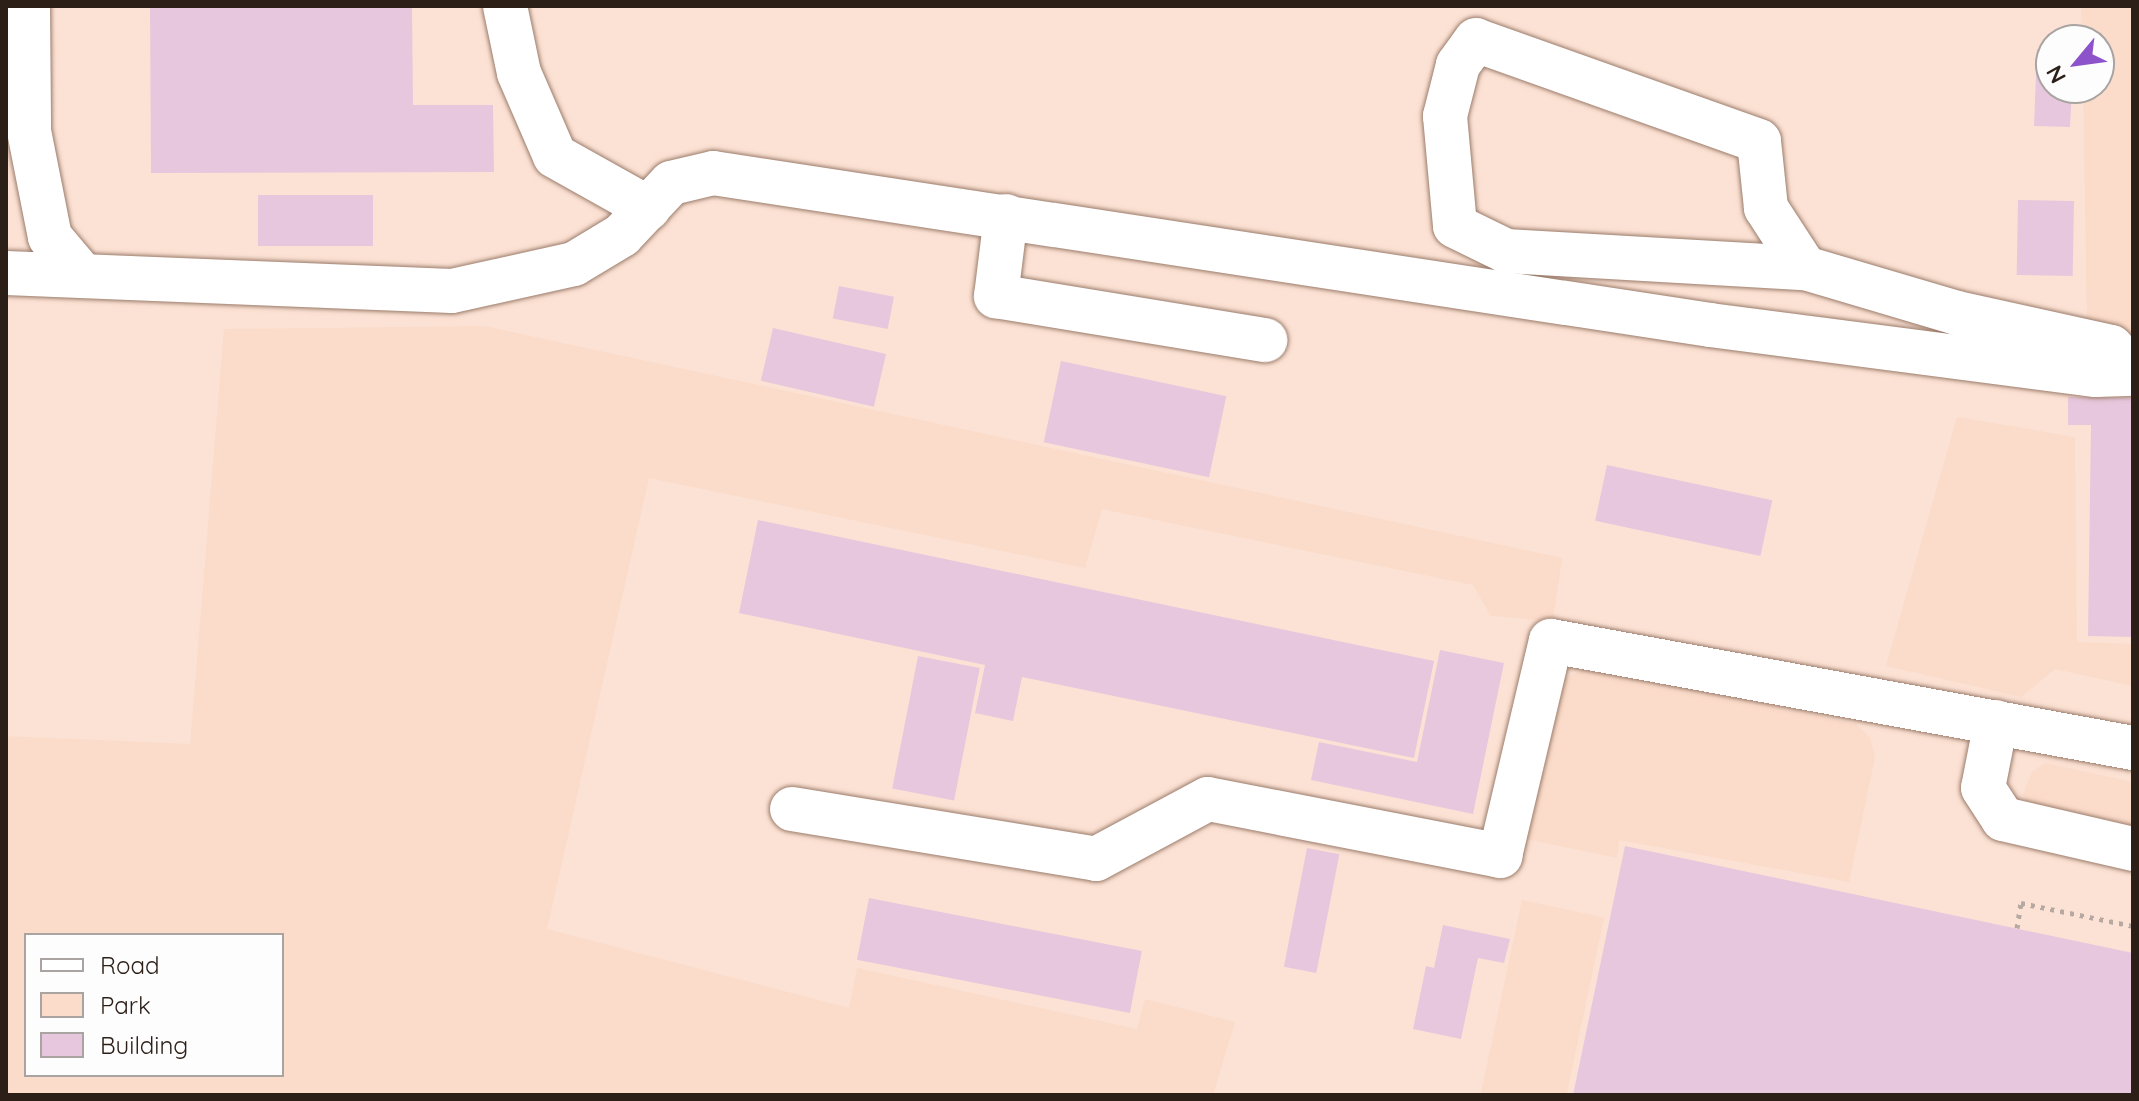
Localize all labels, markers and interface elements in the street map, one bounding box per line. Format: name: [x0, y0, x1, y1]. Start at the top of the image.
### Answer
north arrow: [2035, 24, 2115, 104]
text: N: [2040, 61, 2072, 89]
legend: [24, 933, 284, 1077]
text: Road: [100, 950, 160, 980]
text: Park: [100, 990, 151, 1020]
text: Building: [100, 1030, 188, 1060]

